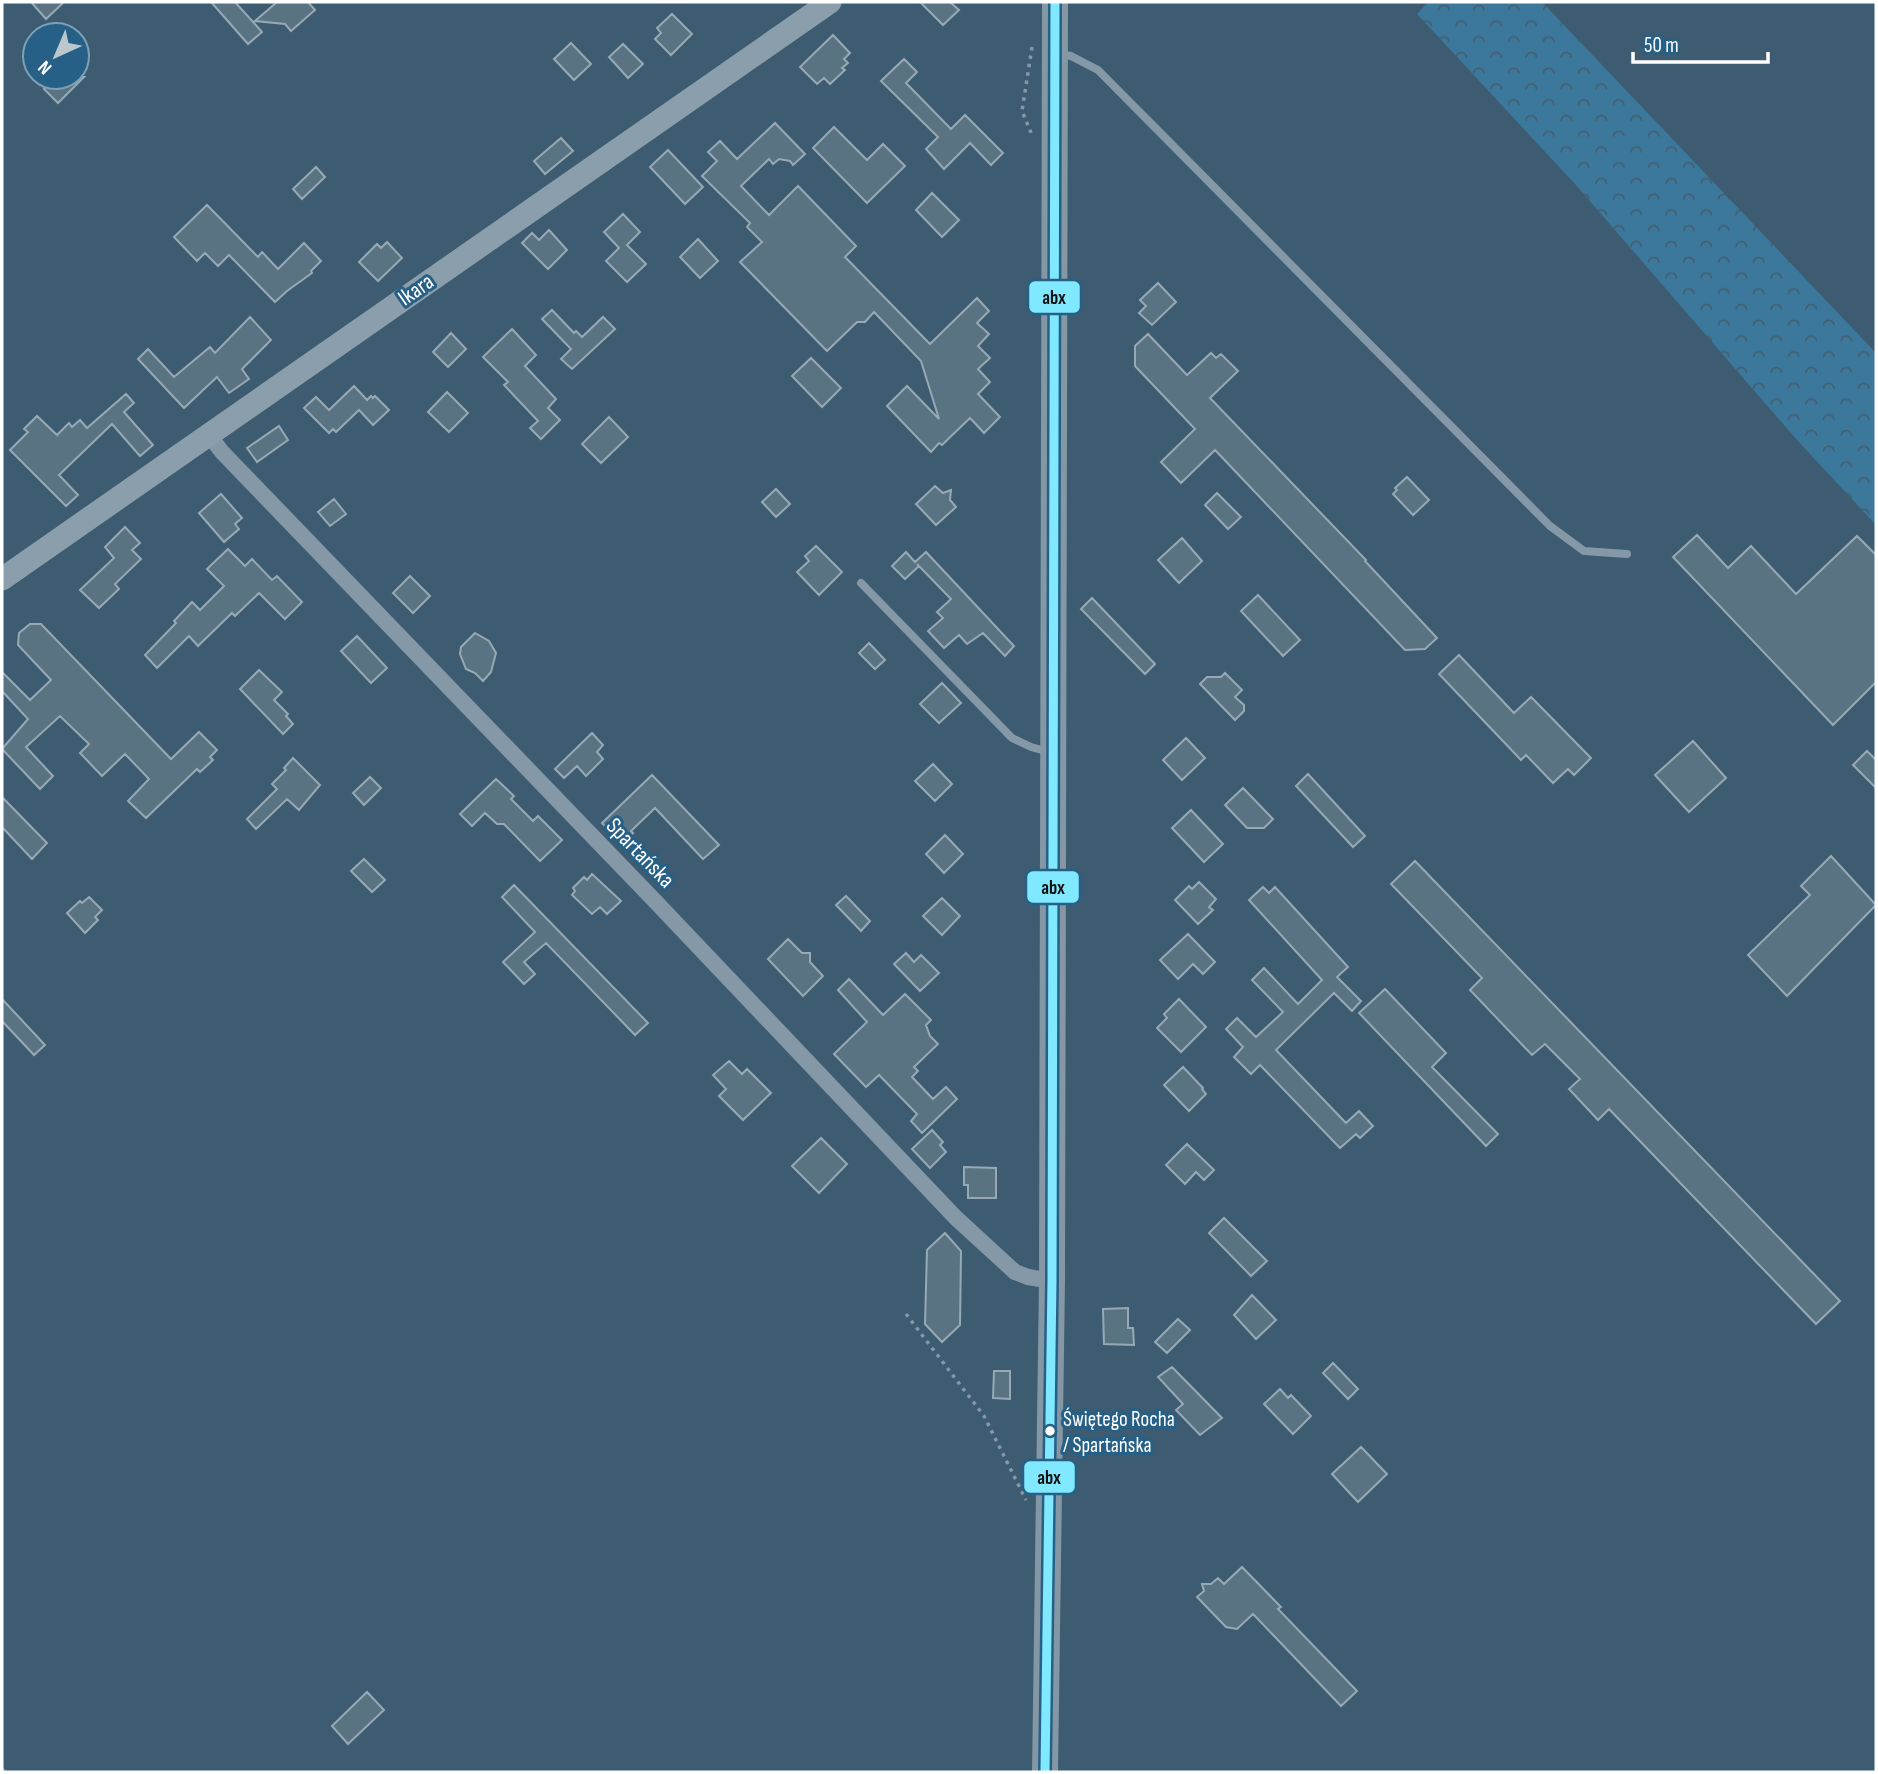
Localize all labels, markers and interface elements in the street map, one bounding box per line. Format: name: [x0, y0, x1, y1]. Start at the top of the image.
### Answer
north arrow: [21, 21, 91, 91]
scale bar: [1633, 21, 1768, 65]
text: 50 m: [1644, 33, 1679, 58]
text: N: [34, 55, 57, 79]
street label: Ikara: [393, 268, 439, 312]
line badge: abx: [1028, 280, 1081, 314]
text: abx: [1042, 287, 1066, 310]
street label: Spartańska: [600, 812, 680, 894]
line badge: abx: [1026, 870, 1080, 904]
text: abx: [1041, 877, 1065, 900]
place label: Świętego Rocha / Spartańska: [1063, 1407, 1175, 1458]
marker: Świętego Rocha / Spartańska: [1043, 1424, 1057, 1438]
line badge: abx: [1023, 1460, 1076, 1494]
text: abx: [1037, 1467, 1061, 1490]

